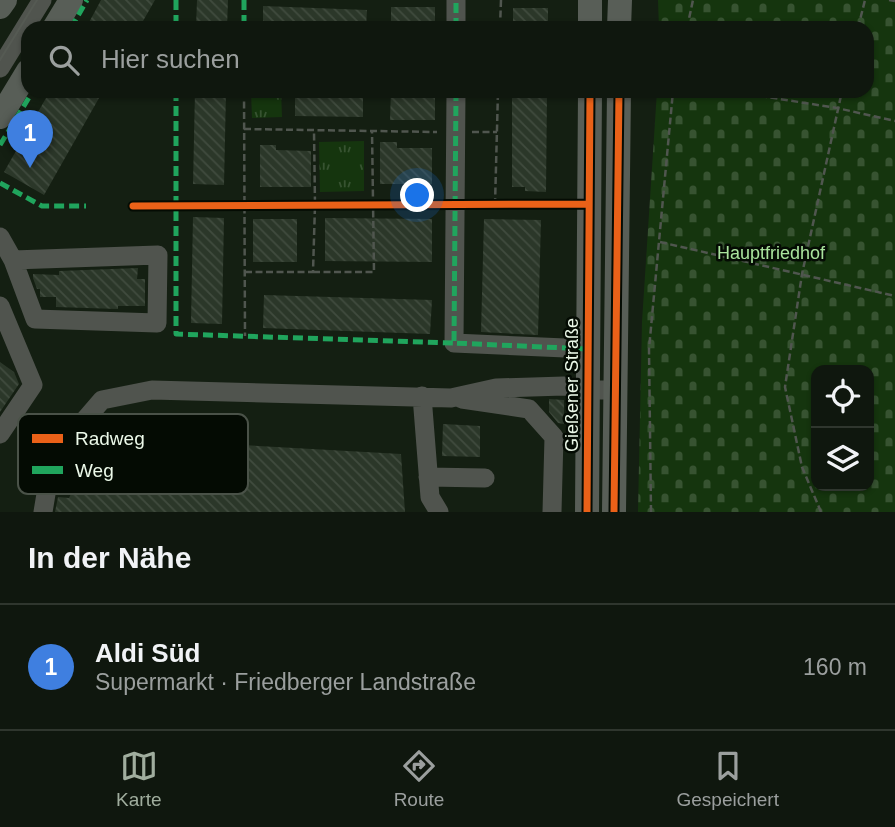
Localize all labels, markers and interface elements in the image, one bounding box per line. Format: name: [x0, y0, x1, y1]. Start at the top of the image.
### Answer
search box: [21, 21, 874, 98]
icon: search: [45, 41, 83, 79]
text: Hier suchen: [101, 44, 240, 74]
pin: 1: [7, 110, 53, 168]
your location: [400, 178, 434, 212]
park label: Hauptfriedhof: [717, 243, 826, 263]
street label: Gießener Straße: [562, 318, 582, 452]
map controls: [811, 365, 874, 491]
button: locate: [811, 365, 874, 428]
legend: [18, 414, 248, 494]
text: Radweg: [75, 428, 145, 449]
button: layers: [811, 428, 874, 491]
text: Weg: [75, 460, 114, 481]
text: In der Nähe: [28, 541, 191, 574]
text: Aldi Süd: [95, 638, 200, 668]
text: 1: [45, 654, 57, 680]
text: 160 m: [803, 654, 867, 680]
text: Supermarkt · Friedberger Landstraße: [95, 669, 476, 695]
tab: Karte: [116, 747, 161, 811]
tab: Route: [394, 747, 444, 811]
tab: Gespeichert: [676, 747, 779, 811]

